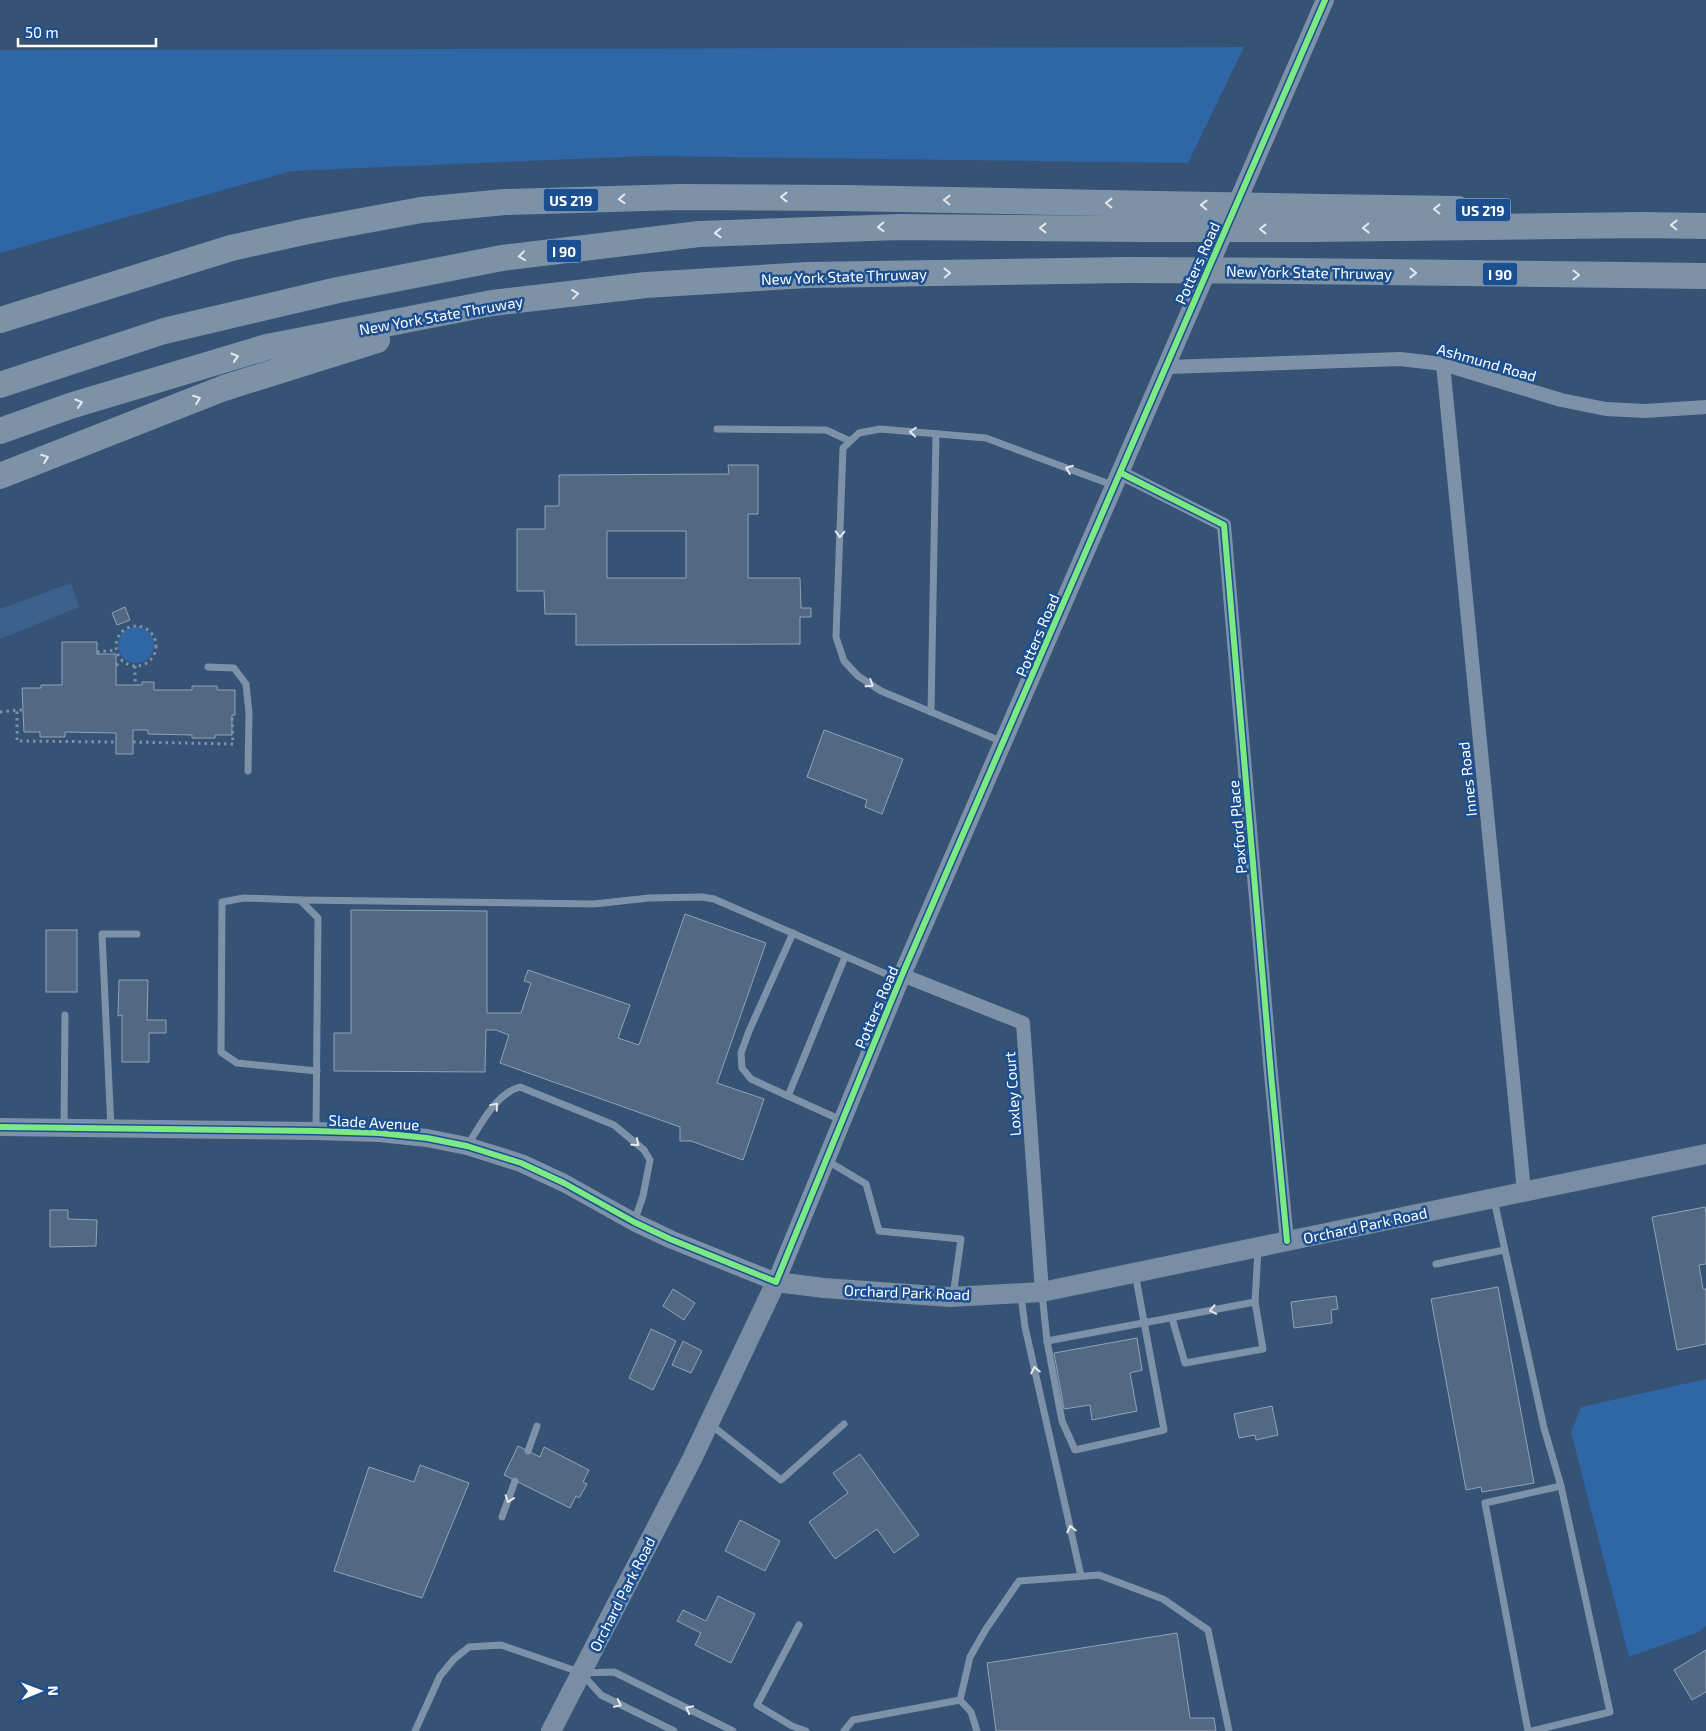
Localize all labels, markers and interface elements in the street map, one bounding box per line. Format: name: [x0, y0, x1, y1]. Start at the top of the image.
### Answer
scale bar: [18, 15, 155, 47]
text: 50 m: [25, 23, 59, 41]
road number: US 219: [544, 188, 598, 212]
one-way arrow: [780, 192, 788, 202]
one-way arrow: [618, 193, 626, 204]
one-way arrow: [943, 195, 950, 205]
one-way arrow: [1105, 198, 1112, 208]
road number: US 219: [1456, 198, 1510, 222]
one-way arrow: [1200, 200, 1208, 210]
one-way arrow: [1433, 204, 1441, 214]
street label: Potters Road: [1171, 219, 1223, 307]
one-way arrow: [1670, 220, 1678, 230]
one-way arrow: [876, 222, 884, 233]
one-way arrow: [1039, 223, 1046, 233]
one-way arrow: [1362, 223, 1370, 233]
one-way arrow: [1258, 224, 1266, 234]
one-way arrow: [714, 228, 722, 238]
road number: I 90: [546, 240, 582, 262]
one-way arrow: [518, 250, 526, 261]
street label: New York State Thruway: [1226, 262, 1392, 282]
road number: I 90: [1482, 262, 1518, 286]
street label: New York State Thruway: [761, 264, 927, 288]
one-way arrow: [943, 267, 951, 278]
one-way arrow: [1410, 268, 1418, 278]
one-way arrow: [1572, 269, 1580, 280]
one-way arrow: [571, 289, 579, 299]
street label: New York State Thruway: [358, 292, 524, 338]
street label: Ashmund Road: [1435, 339, 1539, 385]
one-way arrow: [230, 352, 238, 362]
one-way arrow: [192, 395, 201, 405]
one-way arrow: [74, 399, 83, 409]
one-way arrow: [908, 427, 916, 438]
one-way arrow: [41, 454, 49, 464]
one-way arrow: [1066, 465, 1074, 475]
one-way arrow: [834, 531, 845, 539]
street label: Potters Road: [1011, 591, 1063, 679]
one-way arrow: [865, 677, 874, 687]
street label: Innes Road: [1454, 741, 1480, 817]
street label: Paxford Place: [1224, 780, 1250, 874]
street label: Potters Road: [850, 963, 902, 1051]
street label: Loxley Court: [1000, 1051, 1024, 1137]
one-way arrow: [489, 1103, 497, 1112]
street label: Slade Avenue: [328, 1111, 420, 1133]
one-way arrow: [631, 1138, 640, 1147]
street label: Orchard Park Road: [1301, 1203, 1429, 1247]
street label: Orchard Park Road: [844, 1281, 970, 1303]
one-way arrow: [1209, 1304, 1218, 1314]
one-way arrow: [1030, 1365, 1041, 1374]
one-way arrow: [505, 1494, 515, 1502]
one-way arrow: [1066, 1524, 1076, 1533]
street label: Orchard Park Road: [585, 1534, 659, 1654]
north arrow: [15, 1666, 65, 1716]
text: N: [45, 1686, 62, 1696]
one-way arrow: [613, 1698, 622, 1708]
one-way arrow: [685, 1705, 694, 1715]

